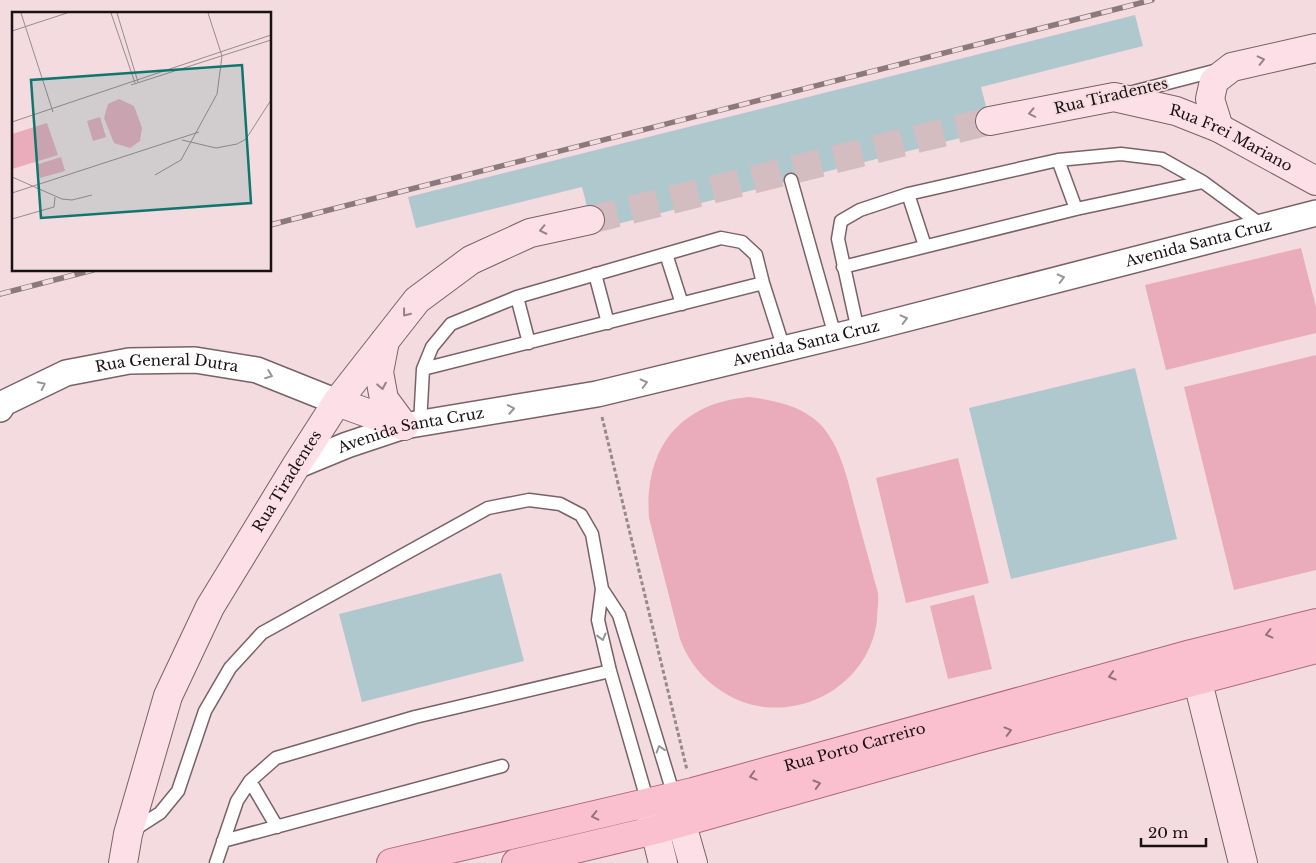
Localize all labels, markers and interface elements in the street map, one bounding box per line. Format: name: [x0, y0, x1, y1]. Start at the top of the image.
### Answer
inset map: [12, 12, 271, 271]
one-way arrow: [1256, 55, 1265, 66]
street label: Rua Tiradentes: [1052, 73, 1170, 118]
street label: Rua Frei Mariano: [1168, 100, 1296, 175]
one-way arrow: [1028, 107, 1036, 118]
street label: Avenida Santa Cruz: [1122, 215, 1274, 271]
one-way arrow: [538, 224, 547, 235]
one-way arrow: [1057, 274, 1065, 284]
one-way arrow: [403, 307, 412, 317]
one-way arrow: [899, 314, 908, 325]
street label: Avenida Santa Cruz: [730, 316, 881, 370]
street label: Rua General Dutra: [93, 350, 241, 376]
one-way arrow: [264, 369, 273, 379]
one-way arrow: [640, 378, 649, 389]
one-way arrow: [37, 381, 46, 391]
one-way arrow: [376, 382, 386, 391]
street label: Avenida Santa Cruz: [334, 403, 485, 457]
one-way arrow: [507, 404, 516, 414]
street label: Rua Tiradentes: [248, 426, 326, 535]
one-way arrow: [1264, 628, 1273, 639]
one-way arrow: [596, 632, 606, 640]
one-way arrow: [1107, 670, 1116, 681]
street label: Rua Porto Carreiro: [782, 718, 928, 775]
one-way arrow: [1003, 726, 1012, 737]
one-way arrow: [655, 746, 665, 754]
one-way arrow: [749, 770, 757, 780]
one-way arrow: [813, 779, 821, 789]
one-way arrow: [591, 810, 600, 821]
scale bar: [1141, 816, 1206, 848]
text: 20 m: [1148, 823, 1188, 842]

